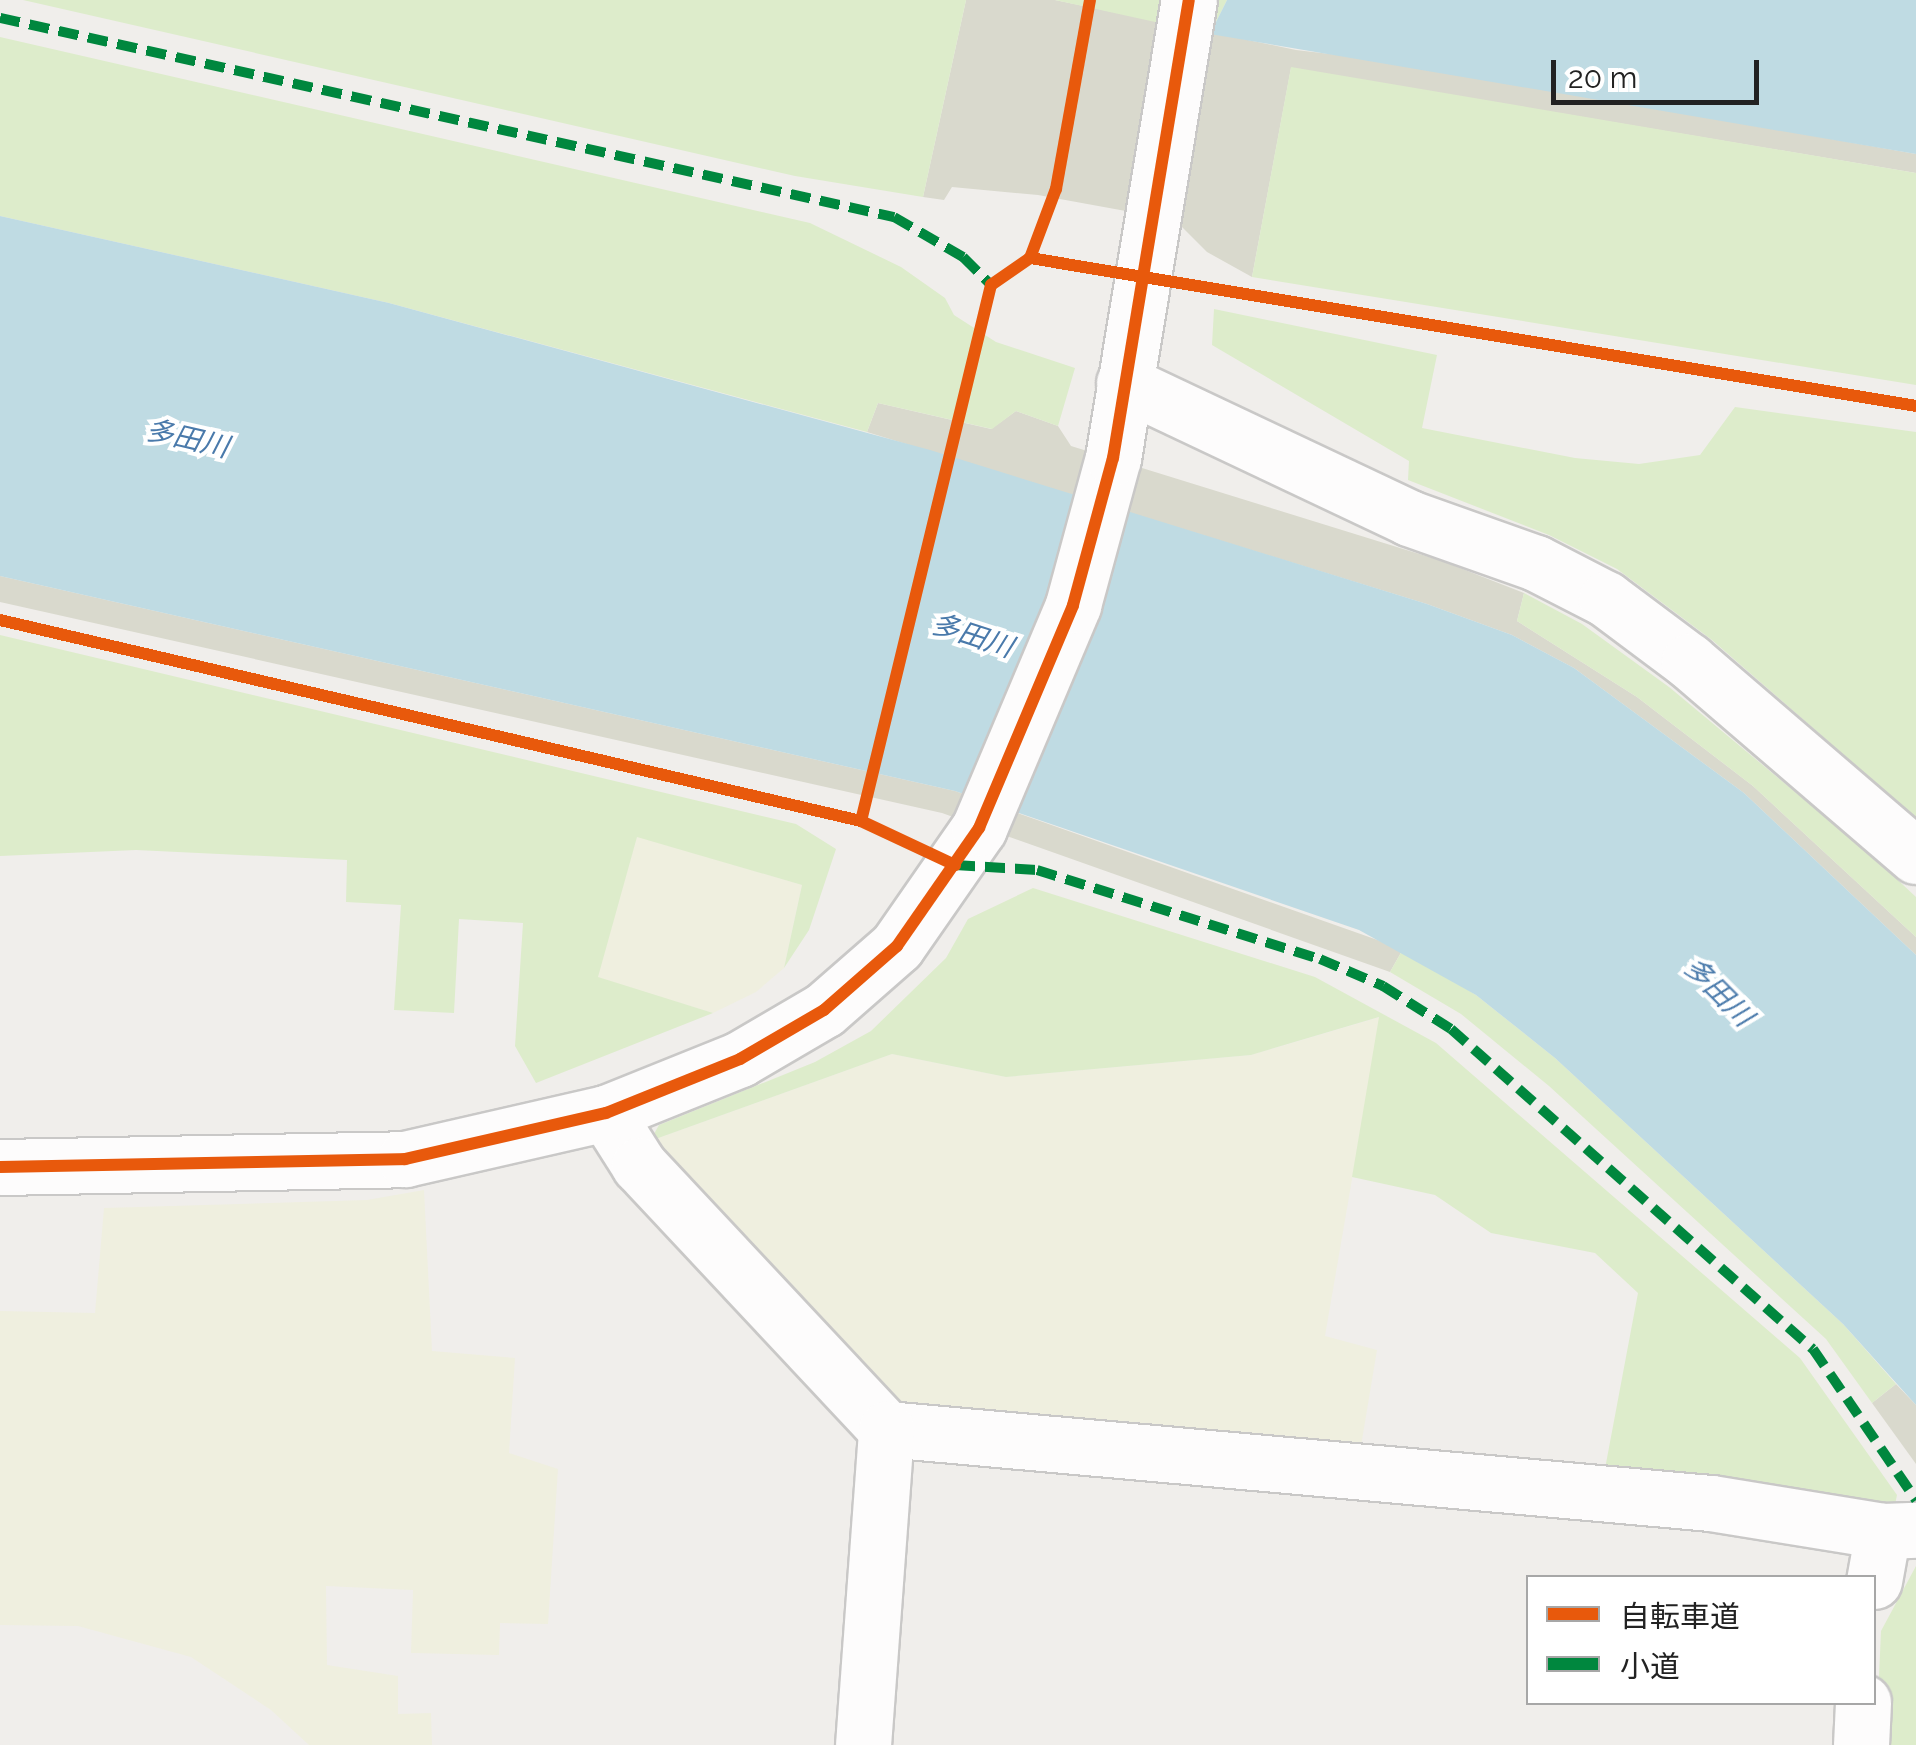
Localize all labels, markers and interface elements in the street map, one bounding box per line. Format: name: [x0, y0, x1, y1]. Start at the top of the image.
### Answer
scale bar: [1556, 40, 1764, 102]
text: 20 m: [1568, 60, 1637, 95]
water label: 多田川: [142, 413, 232, 465]
water label: 多田川: [927, 607, 1017, 665]
water label: 多田川: [1676, 950, 1760, 1034]
legend: [1526, 1575, 1876, 1705]
text: 自転車道: [1620, 1599, 1740, 1634]
text: 小道: [1620, 1649, 1680, 1684]

